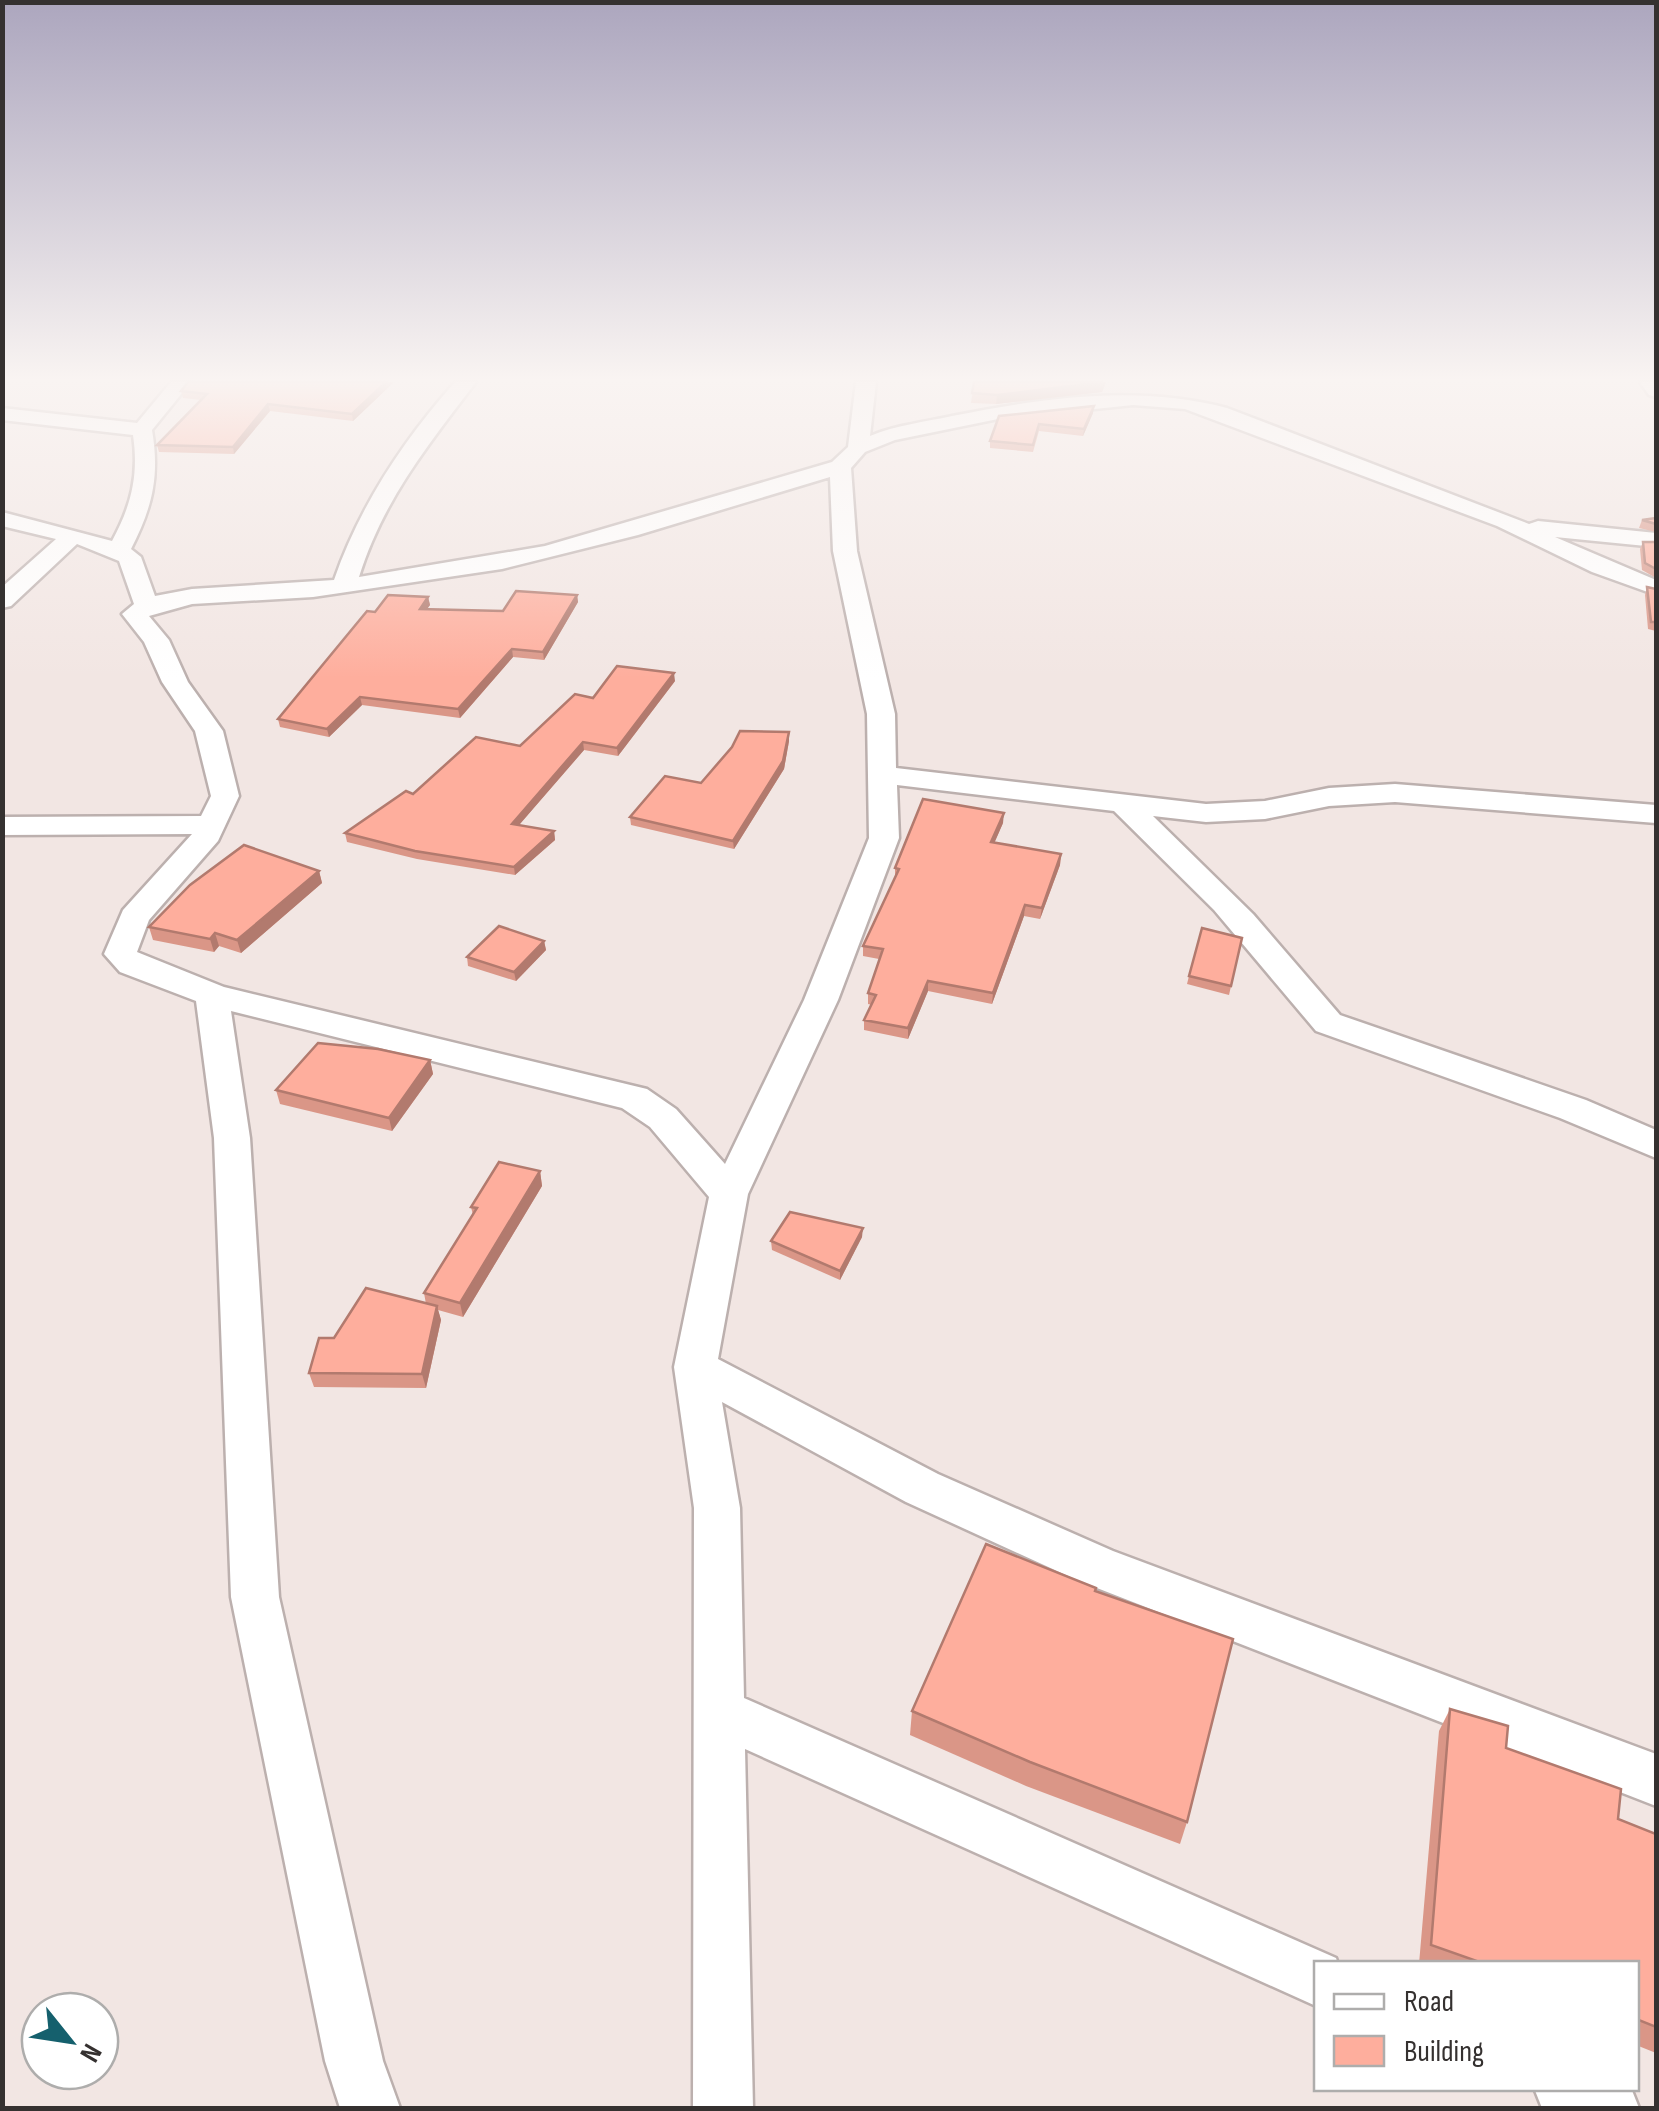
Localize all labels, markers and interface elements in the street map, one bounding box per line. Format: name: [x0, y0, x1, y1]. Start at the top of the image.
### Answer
legend: [1314, 1961, 1639, 2091]
text: Road: [1404, 1984, 1454, 2020]
north arrow: [20, 1991, 120, 2091]
text: Building: [1404, 2034, 1484, 2070]
text: N: [72, 2038, 108, 2067]

